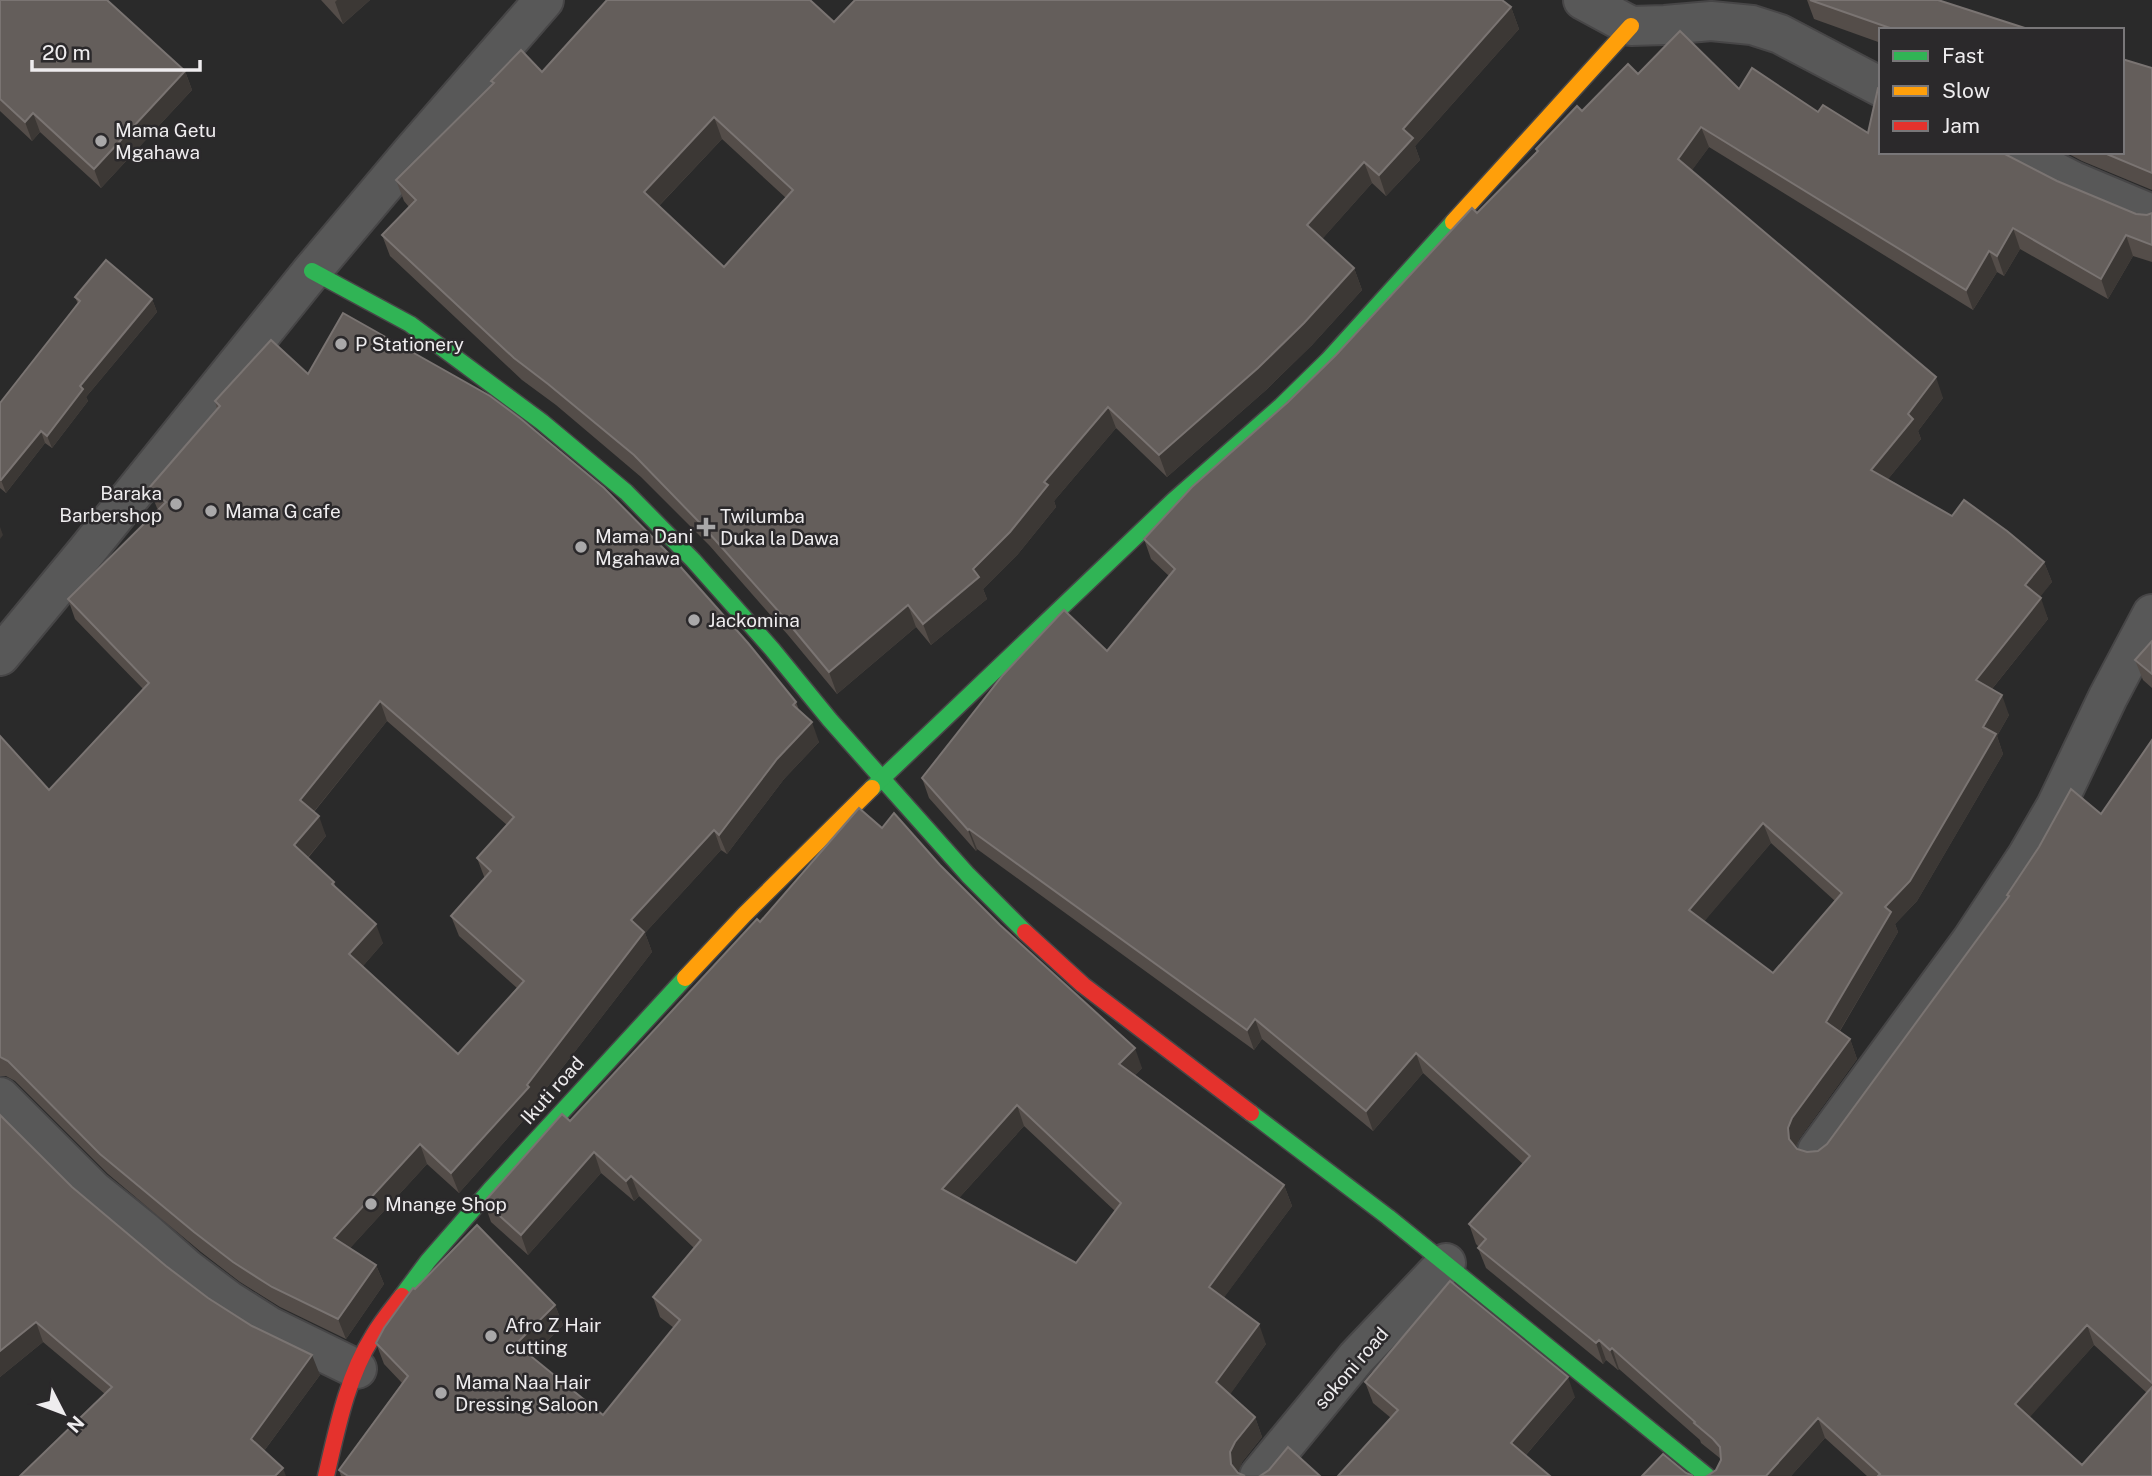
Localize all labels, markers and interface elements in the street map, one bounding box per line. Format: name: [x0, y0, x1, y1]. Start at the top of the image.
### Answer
scale bar: [32, 28, 200, 72]
legend: [1879, 28, 2124, 154]
text: 20 m: [42, 40, 91, 65]
text: Fast: [1942, 43, 1984, 68]
text: Slow: [1942, 78, 1990, 103]
text: Jam: [1942, 113, 1980, 138]
place label: Mama Getu Mgahawa: [115, 119, 216, 163]
marker: Mama Getu Mgahawa: [93, 133, 109, 149]
place label: P Stationery: [355, 333, 464, 355]
marker: P Stationery: [333, 336, 349, 352]
place label: Baraka Barbershop: [59, 482, 162, 526]
marker: Baraka Barbershop: [168, 496, 184, 512]
place label: Mama G cafe: [225, 500, 341, 522]
marker: Mama G cafe: [203, 503, 219, 519]
place label: Twilumba Duka la Dawa: [720, 505, 839, 549]
marker: Twilumba Duka la Dawa: [698, 519, 714, 535]
place label: Mama Dani Mgahawa: [595, 525, 693, 569]
marker: Mama Dani Mgahawa: [573, 539, 589, 555]
place label: Jackomina: [708, 609, 800, 631]
marker: Jackomina: [686, 612, 702, 628]
street label: Ikuti road: [516, 1052, 588, 1128]
place label: Mnange Shop: [385, 1193, 507, 1215]
marker: Mnange Shop: [363, 1196, 379, 1212]
place label: Afro Z Hair cutting: [505, 1314, 602, 1358]
street label: sokoni road: [1309, 1323, 1393, 1413]
marker: Afro Z Hair cutting: [483, 1328, 499, 1344]
place label: Mama Naa Hair Dressing Saloon: [455, 1371, 599, 1415]
north arrow: [28, 1378, 98, 1448]
marker: Mama Naa Hair Dressing Saloon: [433, 1385, 449, 1401]
text: N: [62, 1411, 89, 1437]

